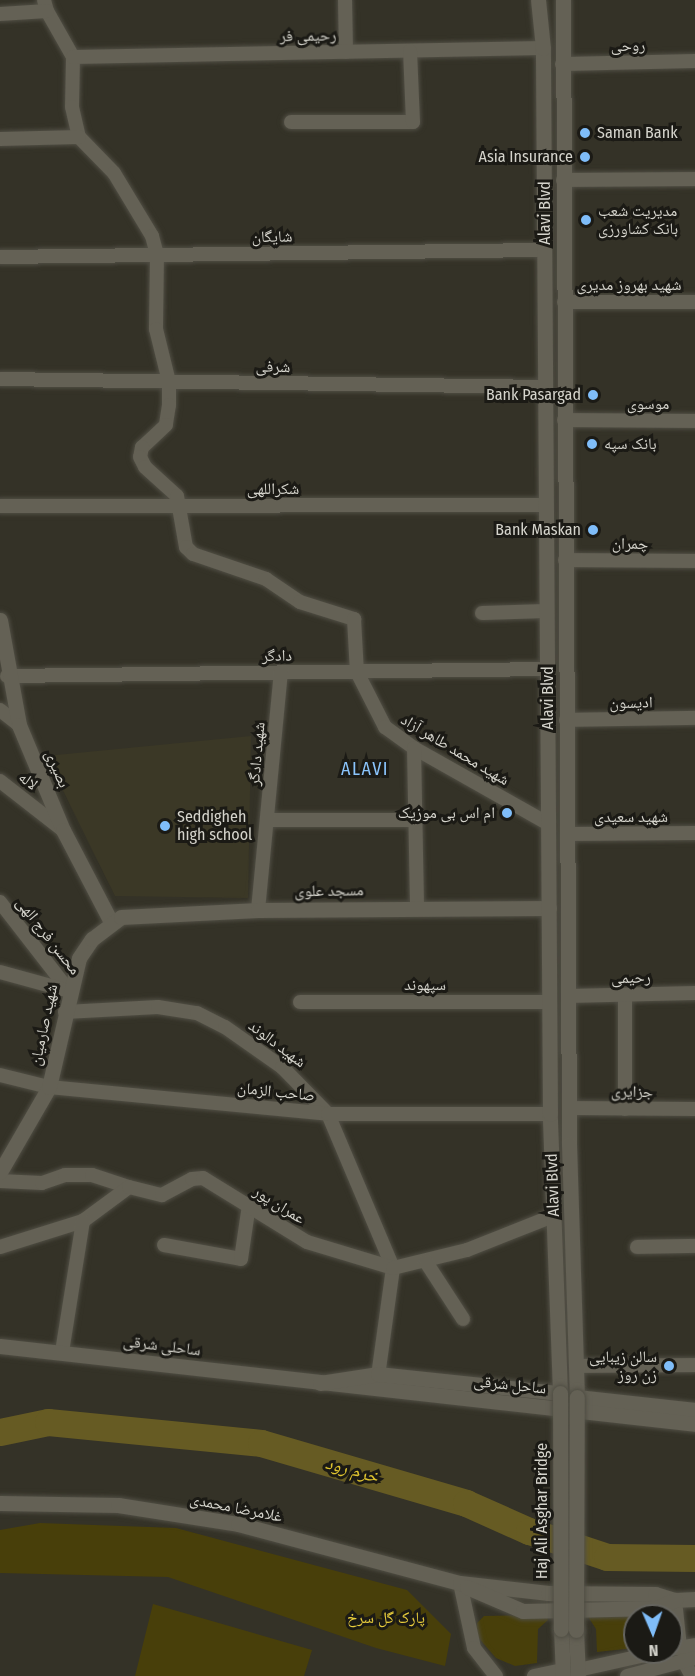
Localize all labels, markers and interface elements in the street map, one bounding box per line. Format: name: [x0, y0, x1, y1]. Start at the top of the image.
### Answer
street label: رحیمی فر: [280, 26, 336, 46]
street label: روحی: [610, 36, 646, 56]
place label: Saman Bank: [597, 123, 678, 143]
marker: Saman Bank: [578, 126, 592, 140]
place label: Asia Insurance: [478, 147, 573, 167]
marker: Asia Insurance: [578, 150, 592, 164]
street label: Alavi Blvd: [535, 181, 555, 245]
place label: مدیریت شعب بانک کشاورزی: [598, 201, 678, 239]
marker: مدیریت شعب بانک کشاورزی: [579, 213, 593, 227]
street label: شایگان: [251, 227, 293, 247]
street label: شهید بهروز مدیری: [577, 275, 681, 295]
street label: شرفی: [255, 357, 291, 377]
place label: Bank Pasargad: [486, 385, 581, 405]
marker: Bank Pasargad: [586, 388, 600, 402]
street label: موسوی: [627, 394, 669, 414]
place label: بانک سپه: [604, 434, 657, 454]
marker: بانک سپه: [585, 437, 599, 451]
street label: شکراللهی: [247, 479, 299, 499]
place label: Bank Maskan: [495, 520, 581, 540]
marker: Bank Maskan: [586, 523, 600, 537]
street label: چمران: [612, 534, 648, 554]
street label: دادگر: [262, 646, 292, 666]
street label: Alavi Blvd: [538, 666, 558, 730]
street label: ادیسون: [609, 693, 653, 713]
street label: شهید محمد طاهر آزاد: [397, 710, 513, 790]
street label: شهید دادگر: [245, 721, 269, 787]
street label: بصیری: [41, 747, 73, 791]
district label: ALAVI: [341, 758, 389, 780]
street label: لاله: [15, 768, 41, 794]
place label: ام اس بی موزیک: [398, 803, 495, 823]
marker: ام اس بی موزیک: [500, 806, 514, 820]
place label: Seddigheh high school: [177, 807, 252, 845]
street label: شهید سعیدی: [594, 807, 668, 827]
marker: Seddigheh high school: [158, 819, 172, 833]
street label: مسجد علوی: [294, 881, 364, 901]
street label: محسن فرج الهی: [12, 893, 84, 979]
street label: رحیمی: [611, 968, 651, 988]
street label: سپهوند: [404, 975, 446, 995]
street label: شهید صارمیان: [26, 982, 62, 1068]
street label: شهید دالوند: [244, 1016, 310, 1072]
street label: صاحب الزمان: [236, 1078, 316, 1106]
street label: جزایری: [611, 1082, 653, 1102]
street label: Alavi Blvd: [542, 1153, 564, 1217]
street label: عمران پور: [250, 1182, 308, 1228]
street label: ساحلی شرقی: [122, 1332, 202, 1360]
place label: سالن زیبایی زن روز: [589, 1347, 657, 1385]
marker: سالن زیبایی زن روز: [662, 1359, 676, 1373]
street label: ساحل شرقی: [473, 1372, 547, 1398]
street label: Haj Ali Asghar Bridge: [532, 1443, 552, 1579]
water label: خرم رود: [323, 1452, 381, 1488]
street label: غلامرضا محمدی: [188, 1490, 284, 1526]
north arrow: [623, 1604, 683, 1664]
park label: پارک گل سرخ: [347, 1608, 425, 1628]
text: N: [648, 1641, 659, 1660]

